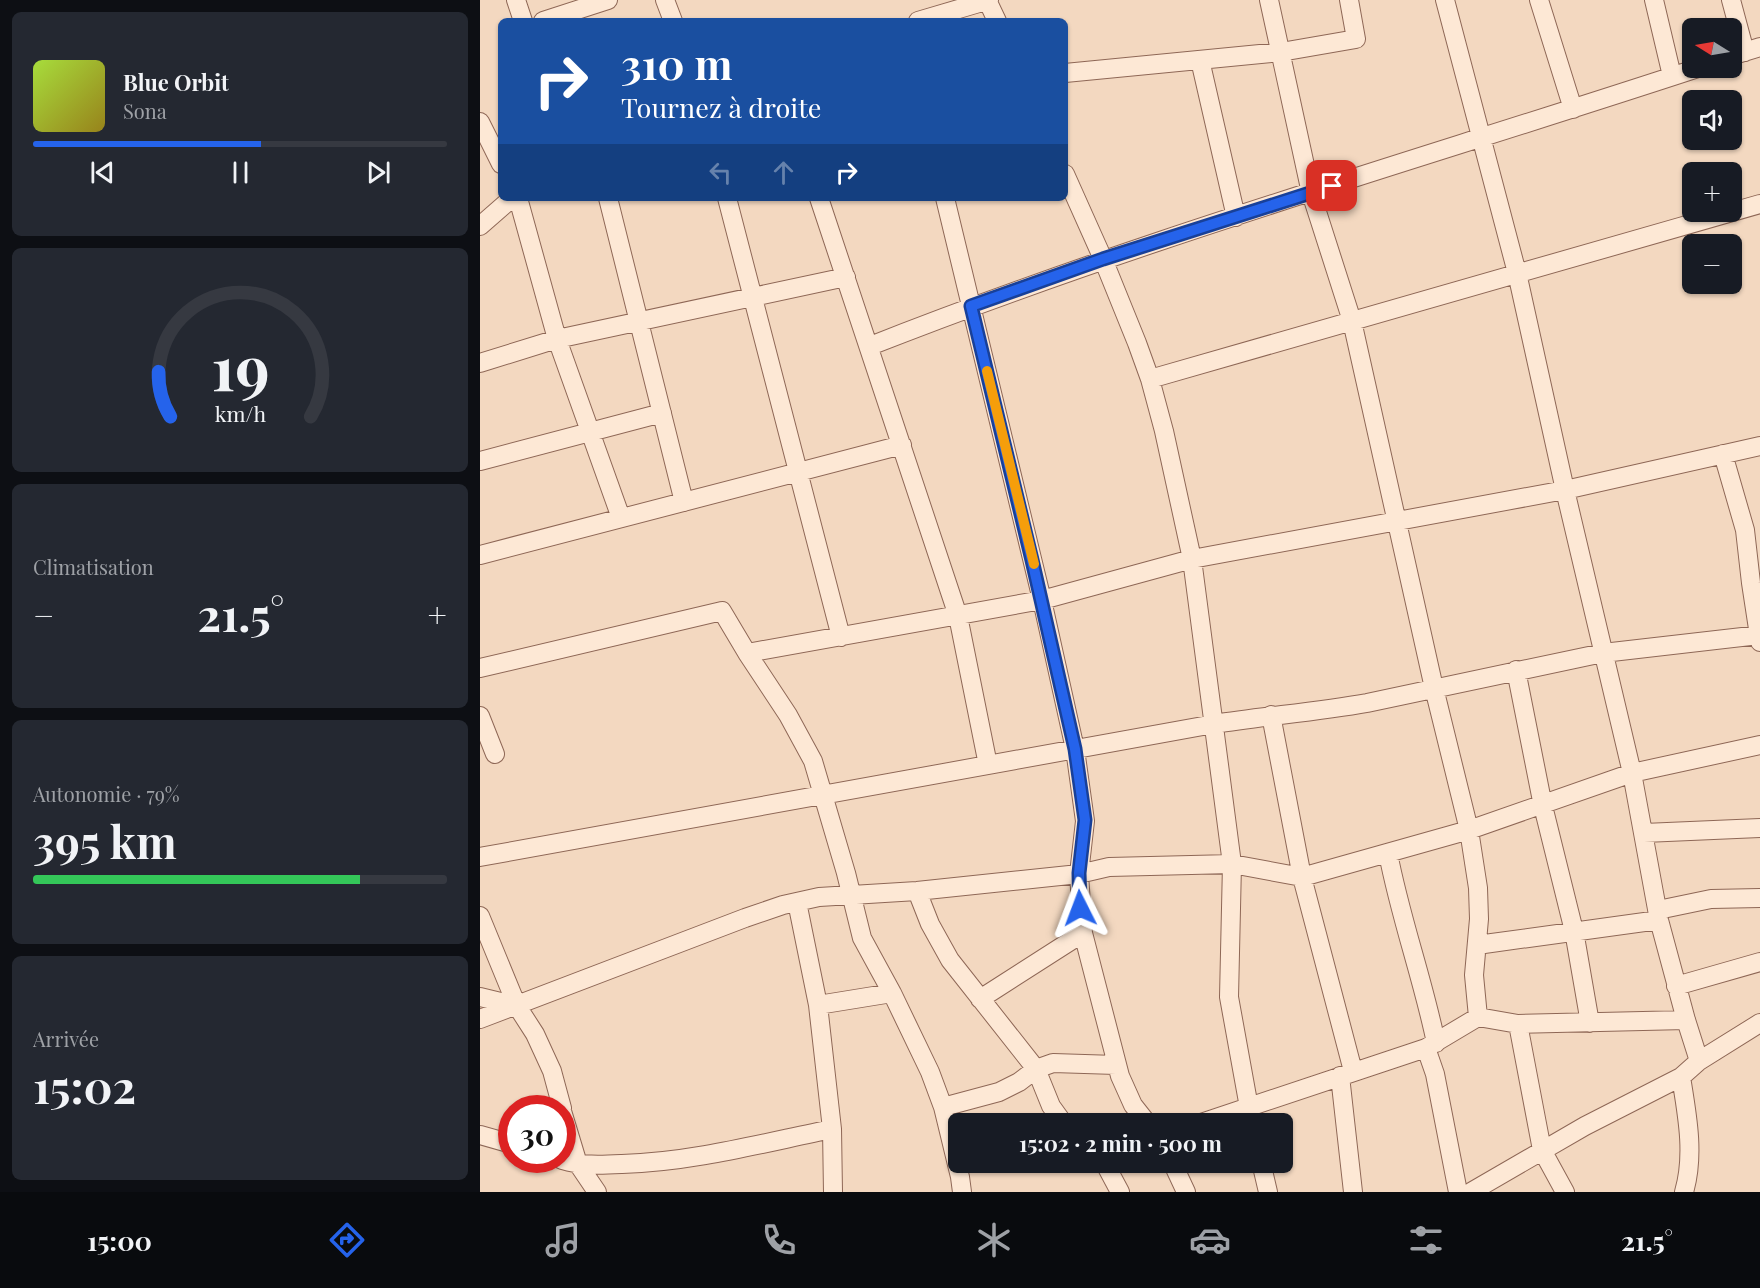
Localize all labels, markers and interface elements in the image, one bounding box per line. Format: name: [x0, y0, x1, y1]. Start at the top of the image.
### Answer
north arrow: [1682, 18, 1742, 78]
map controls: [1682, 18, 1742, 294]
text: 310 m: [621, 35, 732, 91]
icon: right: [522, 42, 600, 120]
text: Blue Orbit: [123, 67, 229, 97]
text: Tournez à droite: [621, 89, 821, 125]
button: sound: [1682, 90, 1742, 150]
text: Sona: [123, 97, 167, 124]
icon: previous: [86, 156, 119, 189]
icon: pause: [224, 156, 257, 189]
icon: next: [362, 156, 395, 189]
icon: left: [704, 156, 737, 189]
icon: ahead: [767, 156, 800, 189]
icon: right: [830, 156, 863, 189]
pin: [1306, 160, 1357, 211]
button: +: [1682, 162, 1742, 222]
icon: arrive: [1315, 169, 1348, 202]
button: −: [1682, 234, 1742, 294]
text: 19: [211, 323, 269, 407]
text: km/h: [214, 399, 266, 427]
text: Climatisation: [33, 553, 154, 580]
text: 21.5°: [198, 583, 284, 643]
text: −: [33, 592, 54, 636]
text: +: [428, 592, 447, 636]
text: Autonomie · 79%: [33, 780, 180, 807]
text: 395 km: [33, 810, 177, 870]
position arrow: [1048, 876, 1112, 940]
text: Arrivée: [33, 1025, 99, 1052]
text: 15:02: [33, 1055, 136, 1115]
speed limit sign: 30: [498, 1095, 576, 1173]
text: 15:02 · 2 min · 500 m: [1019, 1128, 1222, 1158]
icon: directions: [326, 1219, 368, 1261]
icon: music: [542, 1219, 584, 1261]
icon: phone: [758, 1219, 800, 1261]
icon: climate: [973, 1219, 1015, 1261]
icon: car: [1189, 1219, 1231, 1261]
icon: filters: [1405, 1219, 1447, 1261]
text: 15:00: [87, 1222, 152, 1258]
text: 21.5°: [1621, 1222, 1673, 1258]

